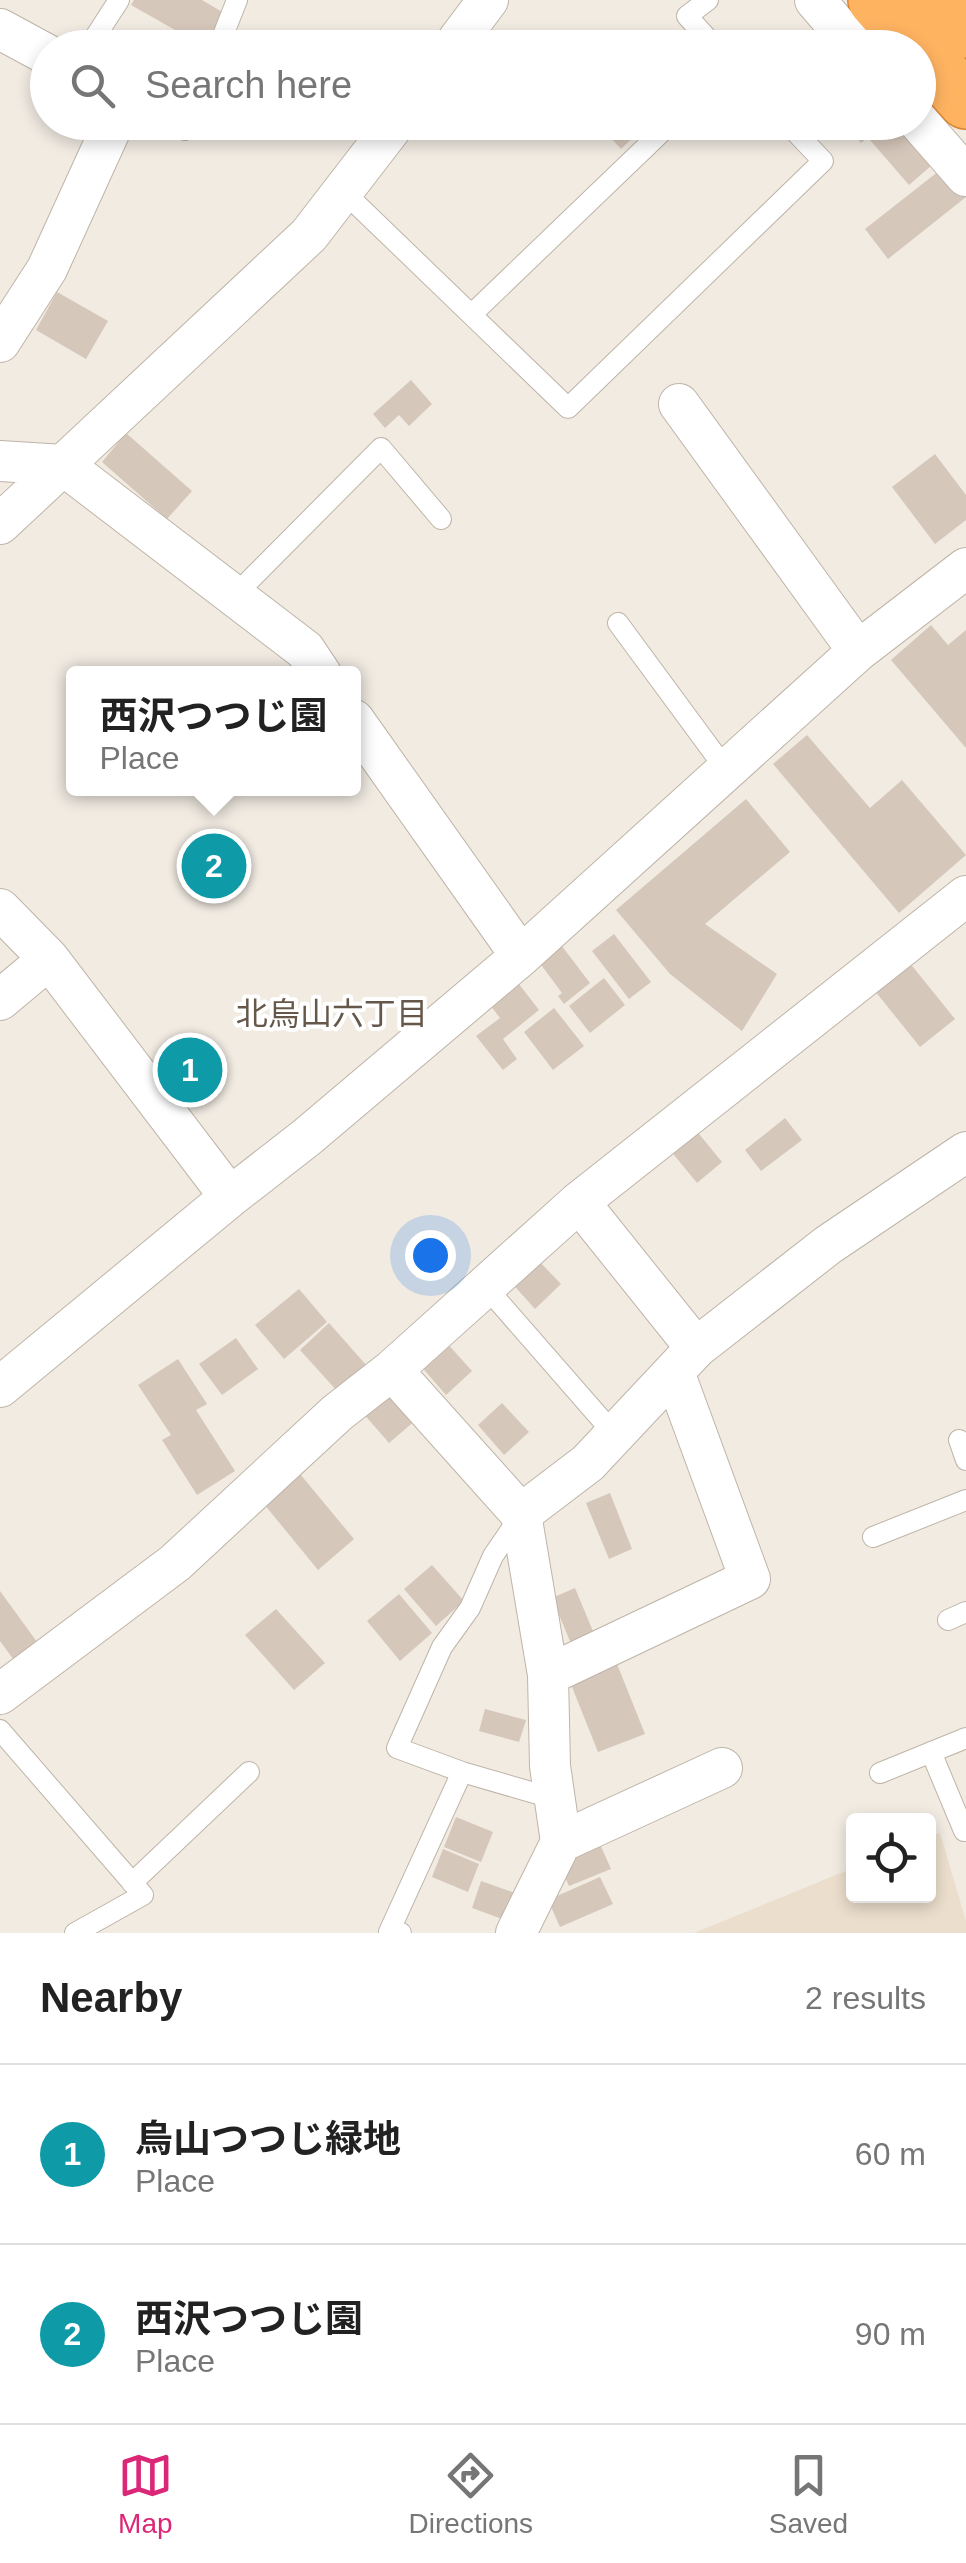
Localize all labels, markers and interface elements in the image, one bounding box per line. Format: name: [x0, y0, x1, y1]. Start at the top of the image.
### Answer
search box: [30, 30, 936, 140]
icon: search: [65, 58, 120, 113]
text: Search here: [145, 64, 352, 106]
popup: [66, 666, 361, 796]
text: 西沢つつじ園: [99, 695, 328, 737]
text: Place: [99, 740, 180, 776]
pin: 2: [182, 828, 246, 904]
district label: 北烏山六丁目: [236, 996, 428, 1032]
pin: 1: [158, 1032, 222, 1108]
your location: [405, 1230, 456, 1281]
map controls: [846, 1813, 936, 1903]
button: locate: [846, 1813, 936, 1903]
text: Nearby: [40, 1974, 182, 2021]
text: 2 results: [805, 1980, 926, 2016]
text: 烏山つつじ緑地: [135, 2118, 401, 2160]
text: 1: [64, 2136, 81, 2172]
text: 60 m: [855, 2136, 926, 2172]
text: Place: [135, 2163, 215, 2199]
text: 西沢つつじ園: [135, 2298, 363, 2340]
text: 2: [64, 2316, 81, 2352]
text: 90 m: [855, 2316, 926, 2352]
text: Place: [135, 2343, 215, 2379]
tab: Map: [118, 2448, 173, 2540]
tab: Directions: [409, 2448, 533, 2540]
tab: Saved: [769, 2448, 848, 2540]

